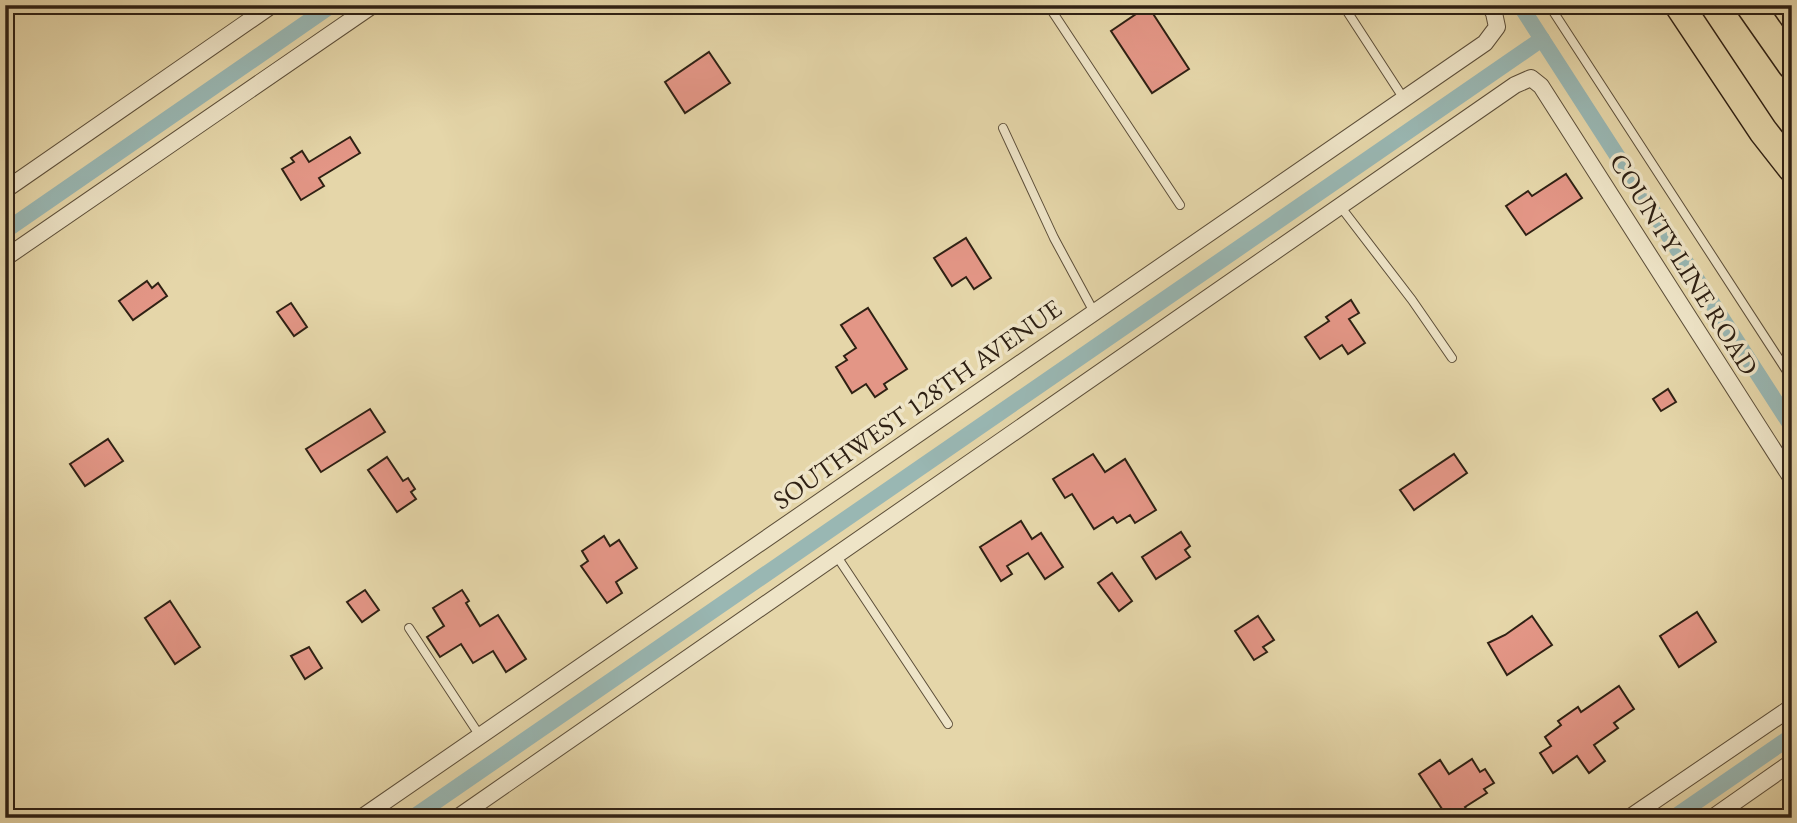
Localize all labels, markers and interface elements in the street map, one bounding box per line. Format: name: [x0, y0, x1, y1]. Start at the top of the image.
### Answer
street label: COUNTY LINE ROAD: [1602, 147, 1766, 381]
street label: SOUTHWEST 128TH AVENUE: [766, 291, 1068, 517]

